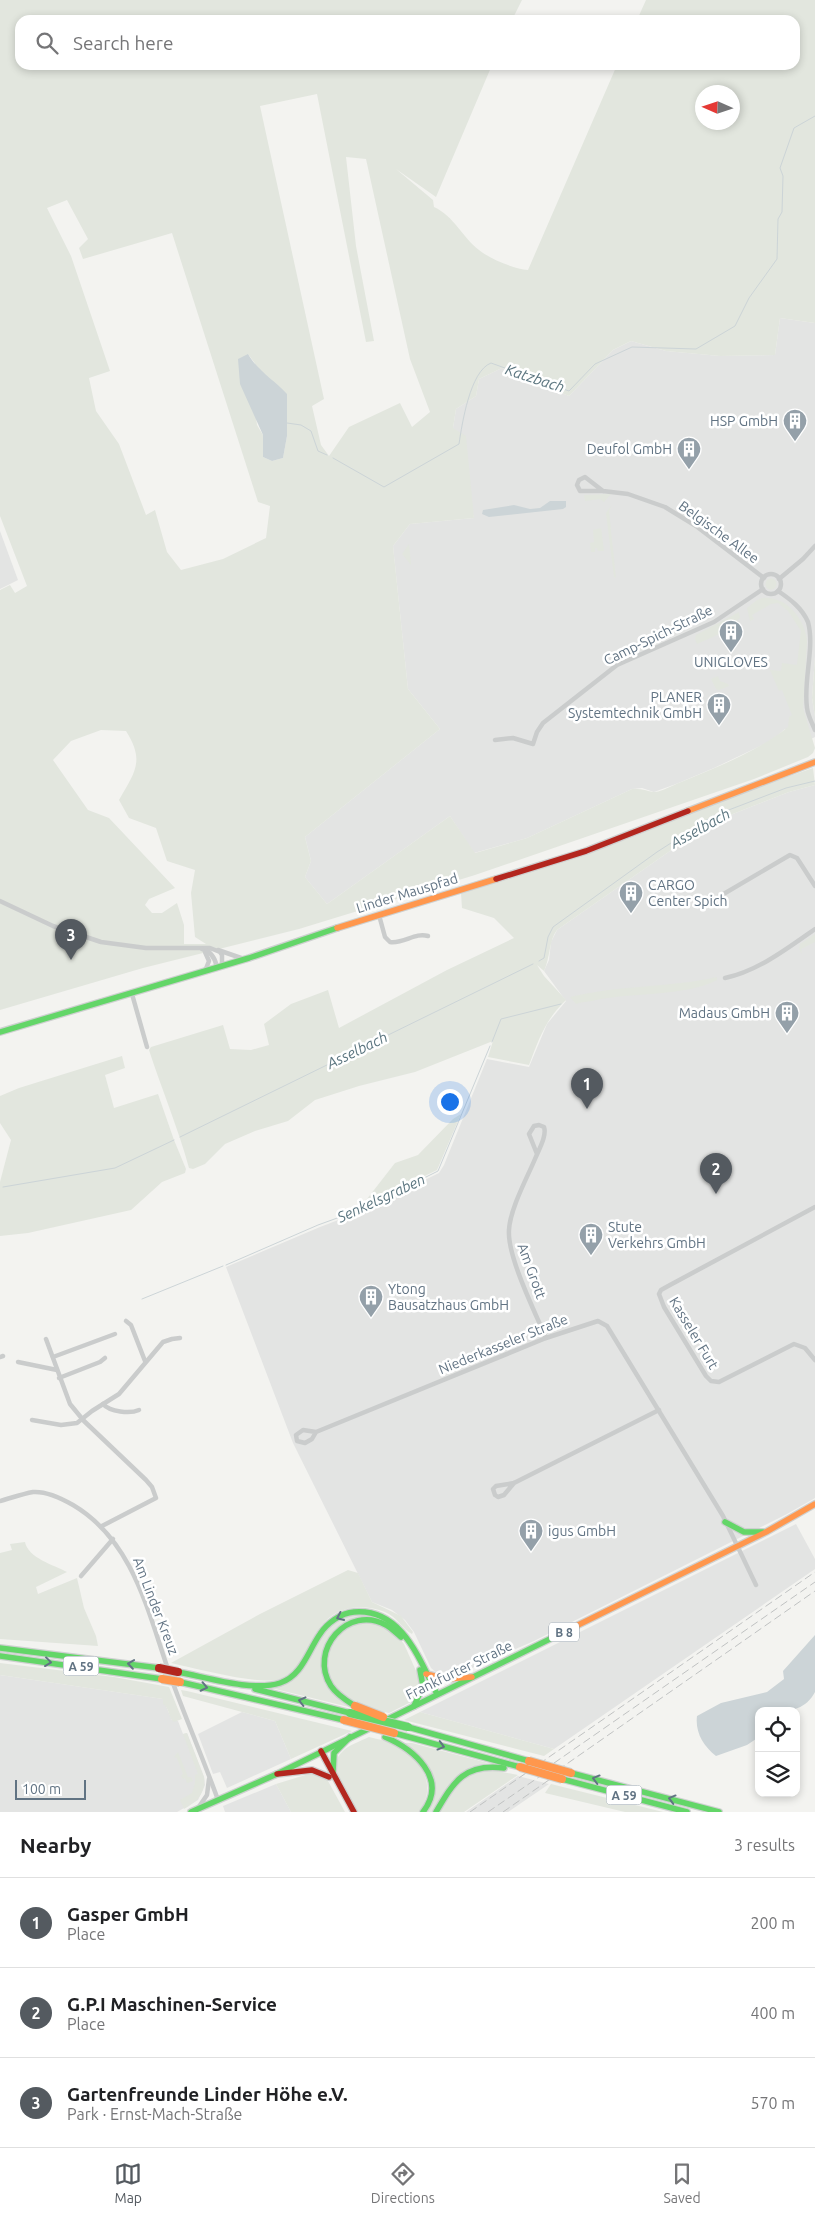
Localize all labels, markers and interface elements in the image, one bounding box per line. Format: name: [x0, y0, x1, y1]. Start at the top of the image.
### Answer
search box: [15, 15, 800, 70]
icon: search: [33, 29, 61, 57]
text: Search here: [73, 32, 173, 54]
north arrow: [695, 85, 740, 130]
water label: Katzbach: [503, 360, 567, 396]
building icon: HSP GmbH: [782, 408, 808, 442]
place label: HSP GmbH: [710, 413, 778, 429]
building icon: Deufol GmbH: [676, 436, 702, 470]
place label: Deufol GmbH: [587, 441, 672, 457]
street label: Belgische Allee: [676, 498, 762, 566]
street label: Camp-Spich-Straße: [601, 602, 715, 668]
building icon: UNIGLOVES: [718, 619, 744, 653]
place label: UNIGLOVES: [694, 654, 768, 670]
place label: PLANER Systemtechnik GmbH: [568, 689, 702, 721]
building icon: PLANER Systemtechnik GmbH: [706, 692, 732, 726]
water label: Asselbach: [666, 805, 733, 852]
street label: Linder Mauspfad: [354, 870, 460, 916]
place label: CARGO Center Spich: [648, 877, 727, 909]
building icon: CARGO Center Spich: [618, 880, 644, 914]
pin: 3: [55, 919, 87, 960]
building icon: Madaus GmbH: [774, 1000, 800, 1034]
place label: Madaus GmbH: [679, 1005, 770, 1021]
water label: Asselbach: [323, 1028, 390, 1072]
pin: 1: [571, 1068, 603, 1109]
your location: [437, 1089, 463, 1115]
pin: 2: [700, 1153, 732, 1194]
water label: Senkelsgraben: [333, 1170, 428, 1226]
place label: Stute Verkehrs GmbH: [608, 1219, 706, 1251]
building icon: Stute Verkehrs GmbH: [578, 1222, 604, 1256]
street label: Am Grott: [515, 1241, 550, 1302]
place label: Ytong Bausatzhaus GmbH: [388, 1281, 509, 1313]
building icon: Ytong Bausatzhaus GmbH: [358, 1284, 384, 1318]
street label: Kasseler Furt: [666, 1294, 722, 1372]
street label: Niederkasseler Straße: [436, 1311, 570, 1377]
building icon: igus GmbH: [518, 1518, 544, 1552]
place label: igus GmbH: [548, 1523, 616, 1539]
street label: Am Linder Kreuz: [130, 1555, 182, 1657]
one-way arrow: [336, 1611, 345, 1621]
road number: B 8: [549, 1622, 579, 1641]
street label: Frankfurter Straße: [403, 1637, 515, 1703]
one-way arrow: [45, 1656, 53, 1667]
road number: A 59: [64, 1656, 98, 1675]
one-way arrow: [126, 1659, 135, 1669]
one-way arrow: [199, 1681, 208, 1692]
one-way arrow: [298, 1696, 307, 1707]
map controls: [755, 1707, 800, 1797]
button: locate: [755, 1707, 800, 1752]
one-way arrow: [436, 1740, 445, 1751]
button: layers: [755, 1752, 800, 1797]
one-way arrow: [591, 1774, 600, 1785]
scale bar: [15, 1777, 86, 1800]
text: 100 m: [22, 1781, 61, 1797]
road number: A 59: [606, 1786, 642, 1804]
one-way arrow: [669, 1795, 677, 1805]
text: Nearby: [20, 1833, 91, 1857]
text: 3 results: [734, 1836, 795, 1854]
text: Gasper GmbH: [67, 1903, 189, 1925]
text: 1: [31, 1914, 41, 1932]
text: 200 m: [750, 1914, 795, 1932]
text: Place: [67, 1925, 105, 1943]
text: G.P.I Maschinen-Service: [67, 1993, 277, 2015]
text: 2: [31, 2004, 41, 2022]
text: 400 m: [750, 2004, 795, 2022]
text: Place: [67, 2015, 105, 2033]
text: Gartenfreunde Linder Höhe e.V.: [67, 2083, 348, 2105]
text: 3: [31, 2094, 41, 2112]
text: 570 m: [750, 2094, 795, 2112]
text: Park · Ernst-Mach-Straße: [67, 2105, 242, 2123]
tab: Map: [114, 2160, 142, 2206]
tab: Directions: [371, 2160, 435, 2206]
tab: Saved: [663, 2160, 701, 2206]

